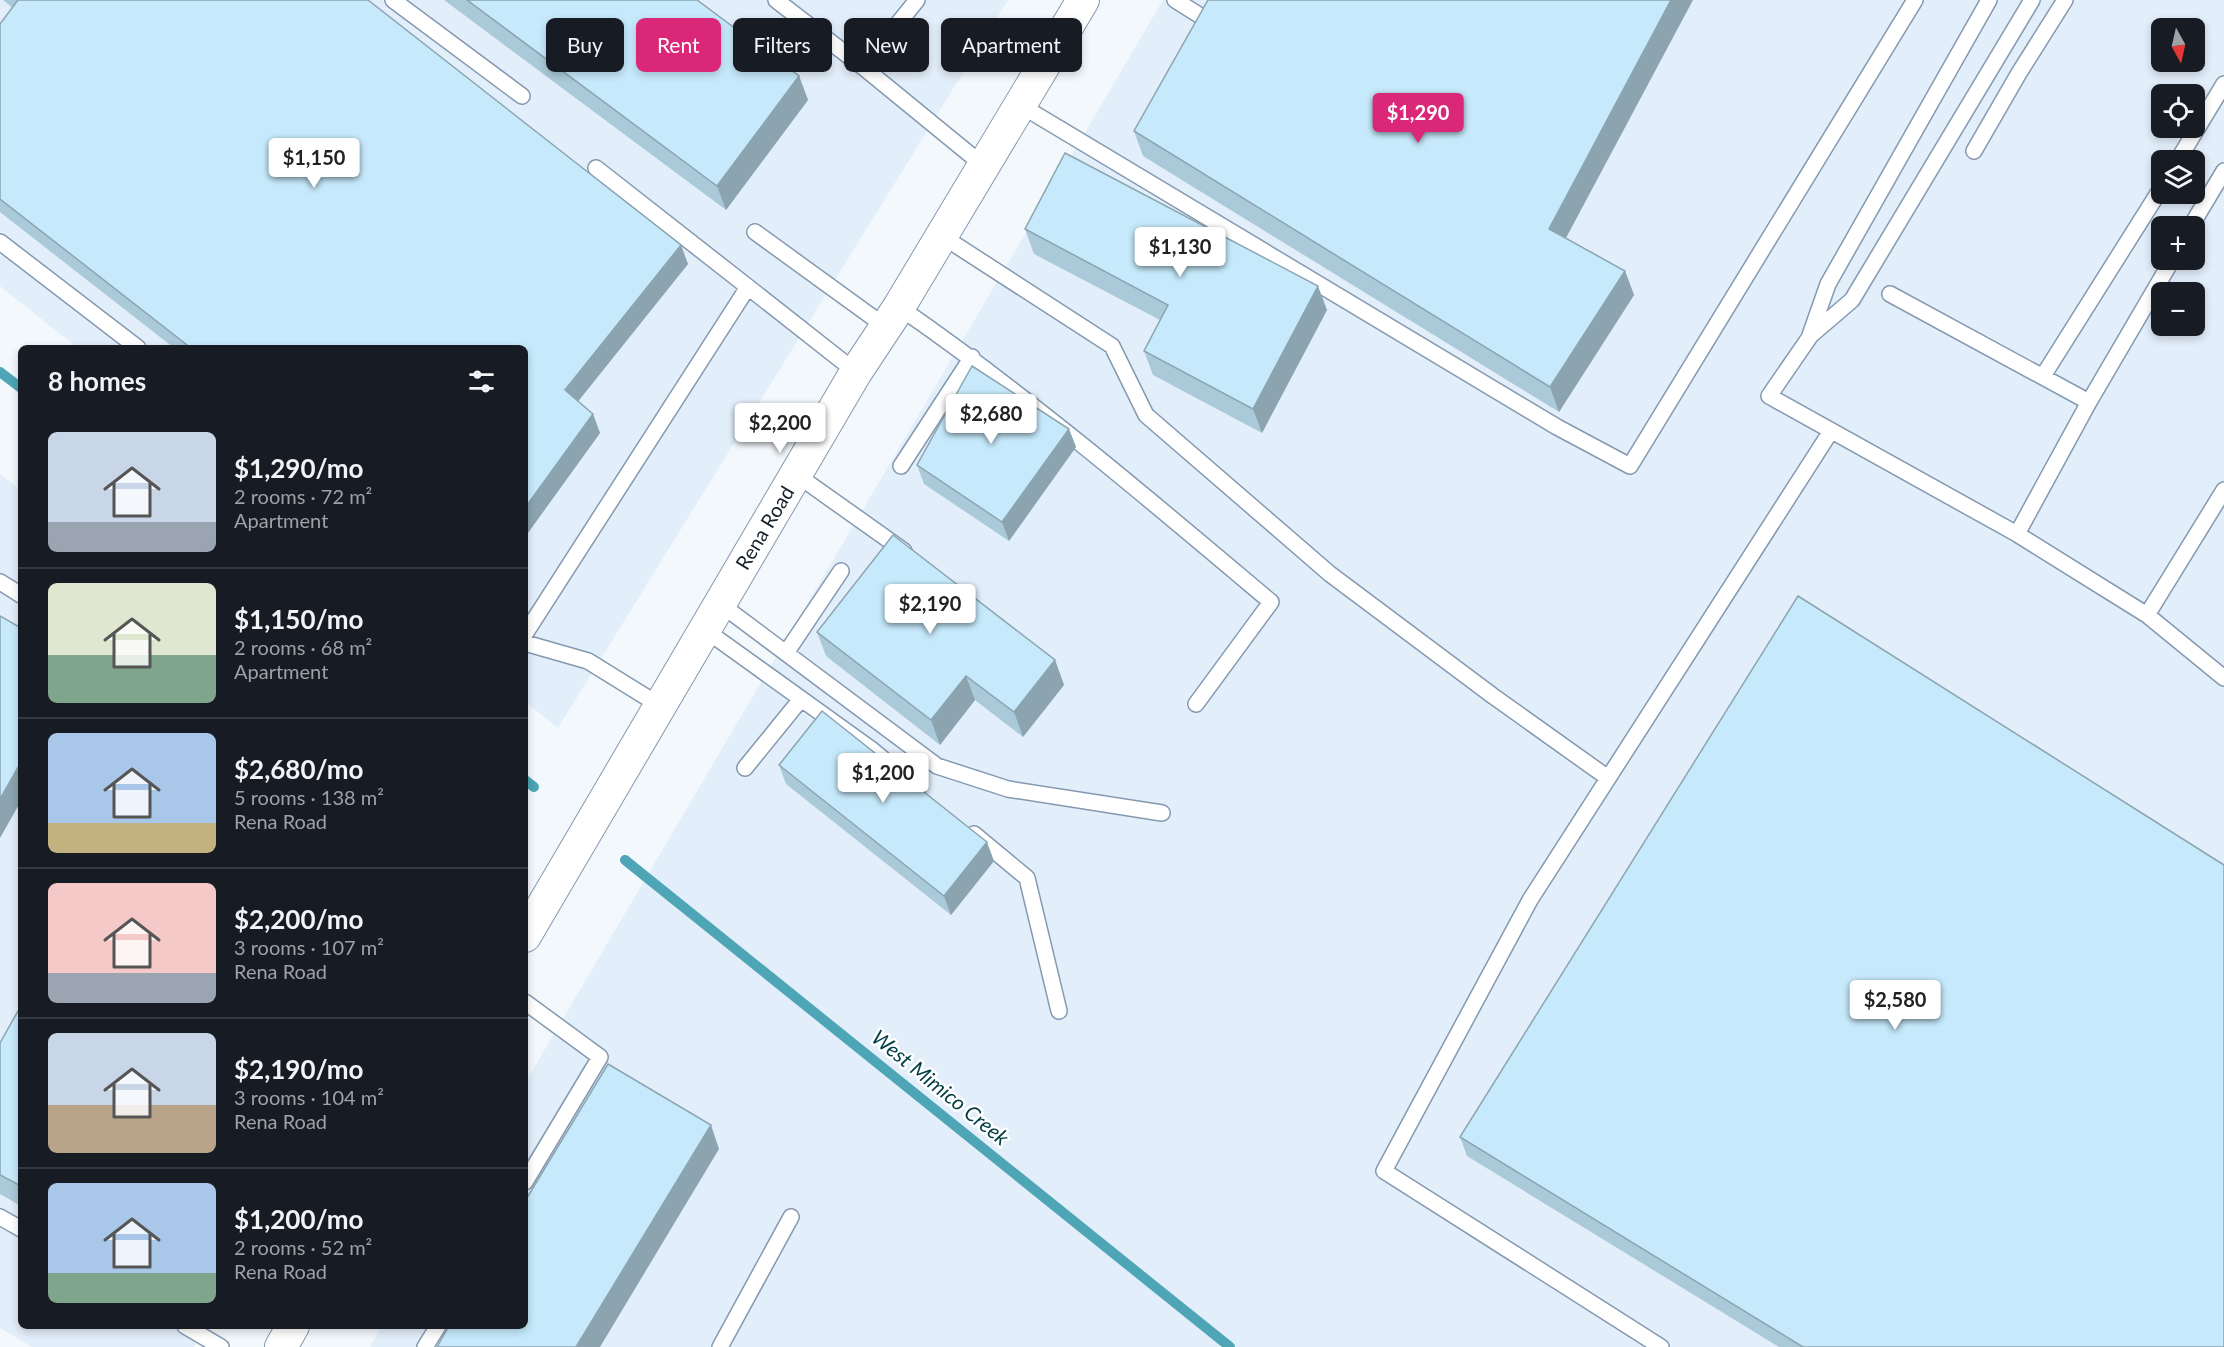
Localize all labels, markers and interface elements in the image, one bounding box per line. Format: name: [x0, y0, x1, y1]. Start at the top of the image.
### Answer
chip: Buy: [546, 18, 624, 72]
chip: Rent: [636, 18, 721, 72]
chip: Filters: [733, 18, 832, 72]
chip: New: [844, 18, 929, 72]
chip: Apartment: [941, 18, 1082, 72]
north arrow: [2151, 18, 2205, 72]
map controls: [2151, 18, 2205, 336]
button: locate: [2151, 84, 2205, 138]
pin: $1,290: [1369, 93, 1467, 144]
text: $1,290: [1387, 100, 1449, 124]
pin: $1,150: [265, 138, 363, 189]
text: $1,150: [283, 145, 345, 169]
button: layers: [2151, 150, 2205, 204]
button: +: [2151, 216, 2205, 270]
pin: $1,130: [1131, 227, 1229, 278]
text: $1,130: [1149, 234, 1211, 258]
button: −: [2151, 282, 2205, 336]
text: 8 homes: [48, 365, 146, 397]
icon: filters: [465, 365, 498, 398]
pin: $2,680: [942, 394, 1040, 445]
text: $2,680: [960, 401, 1022, 425]
pin: $2,200: [731, 403, 829, 454]
text: $2,200: [749, 410, 811, 434]
text: $1,290/mo: [234, 452, 364, 484]
icon: home: [96, 456, 168, 528]
street label: Rena Road: [730, 481, 798, 574]
text: 2 rooms · 72 m²: [234, 484, 372, 508]
text: Apartment: [234, 508, 328, 532]
pin: $2,190: [881, 584, 979, 635]
text: $2,190: [899, 591, 961, 615]
text: $1,150/mo: [234, 603, 364, 635]
icon: home: [96, 607, 168, 679]
text: 2 rooms · 68 m²: [234, 635, 372, 659]
text: Apartment: [234, 659, 328, 683]
text: $2,680/mo: [234, 753, 364, 785]
pin: $1,200: [834, 753, 932, 804]
icon: home: [96, 757, 168, 829]
text: $1,200: [852, 760, 914, 784]
text: 5 rooms · 138 m²: [234, 785, 384, 809]
text: Rena Road: [234, 809, 327, 833]
text: $2,200/mo: [234, 903, 364, 935]
icon: home: [96, 907, 168, 979]
text: 3 rooms · 107 m²: [234, 935, 384, 959]
text: Rena Road: [234, 959, 327, 983]
pin: $2,580: [1846, 980, 1944, 1031]
text: $2,580: [1864, 987, 1926, 1011]
water label: West Mimico Creek: [867, 1024, 1015, 1150]
text: $2,190/mo: [234, 1053, 364, 1085]
icon: home: [96, 1057, 168, 1129]
text: 3 rooms · 104 m²: [234, 1085, 384, 1109]
text: Rena Road: [234, 1109, 327, 1133]
text: $1,200/mo: [234, 1203, 364, 1235]
icon: home: [96, 1207, 168, 1279]
text: 2 rooms · 52 m²: [234, 1235, 372, 1259]
text: Rena Road: [234, 1259, 327, 1283]

